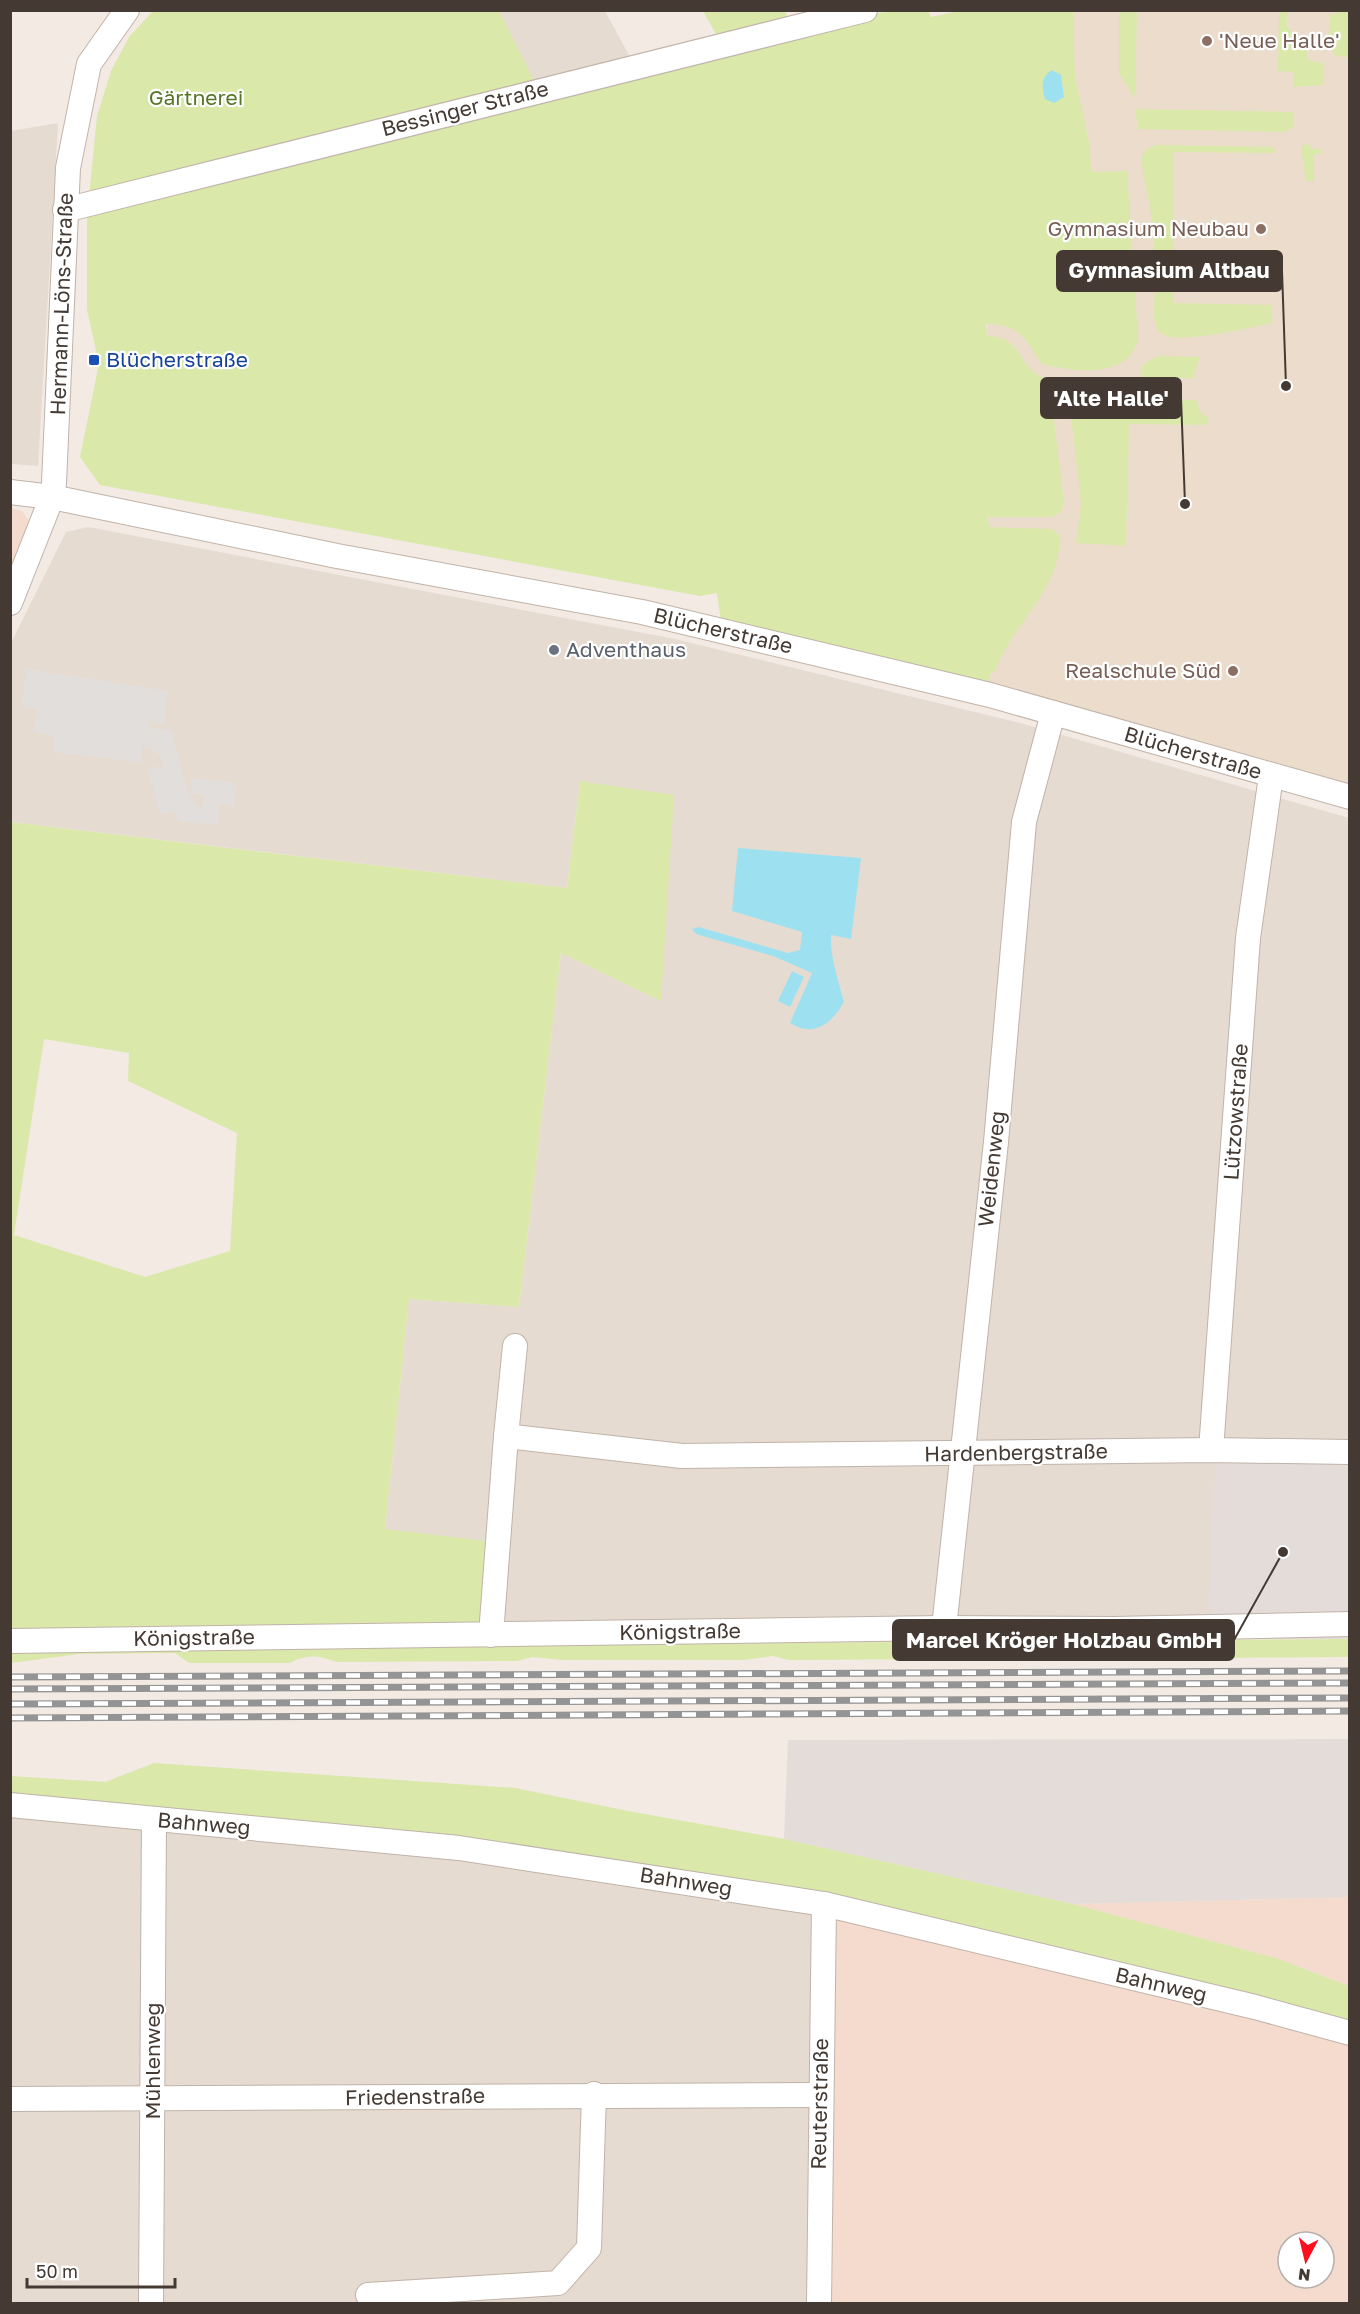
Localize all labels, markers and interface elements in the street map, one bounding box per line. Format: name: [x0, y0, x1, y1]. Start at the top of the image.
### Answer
place label: 'Neue Halle': [1219, 27, 1340, 53]
marker: 'Neue Halle': [1200, 34, 1214, 48]
street label: Bessinger Straße: [379, 75, 551, 141]
park label: Gärtnerei: [149, 84, 243, 110]
street label: Hermann-Löns-Straße: [44, 192, 78, 416]
place label: Gymnasium Neubau: [1047, 215, 1249, 241]
marker: Gymnasium Neubau: [1254, 222, 1268, 236]
callout: Gymnasium Altbau: [1057, 251, 1282, 291]
text: Gymnasium Altbau: [1068, 256, 1270, 283]
place label: Blücherstraße: [106, 346, 248, 372]
marker: Blücherstraße: [87, 353, 101, 367]
callout: 'Alte Halle': [1041, 378, 1181, 418]
text: 'Alte Halle': [1053, 384, 1169, 411]
street label: Blücherstraße: [651, 601, 795, 659]
place label: Adventhaus: [566, 636, 686, 662]
marker: Adventhaus: [547, 643, 561, 657]
place label: Realschule Süd: [1065, 657, 1221, 683]
marker: Realschule Süd: [1226, 664, 1240, 678]
street label: Blücherstraße: [1121, 720, 1265, 784]
street label: Lützowstraße: [1217, 1043, 1253, 1181]
street label: Weidenweg: [972, 1109, 1010, 1228]
street label: Hardenbergstraße: [924, 1437, 1108, 1467]
street label: Königstraße: [619, 1617, 741, 1645]
callout: Marcel Kröger Holzbau GmbH: [893, 1620, 1234, 1660]
street label: Königstraße: [133, 1623, 255, 1651]
text: Marcel Kröger Holzbau GmbH: [906, 1626, 1222, 1653]
street label: Bahnweg: [156, 1806, 252, 1840]
street label: Bahnweg: [638, 1861, 734, 1901]
street label: Bahnweg: [1113, 1961, 1210, 2007]
street label: Mühlenweg: [139, 2003, 165, 2119]
street label: Reuterstraße: [805, 2038, 833, 2170]
street label: Friedenstraße: [345, 2082, 485, 2110]
north arrow: [1276, 2230, 1336, 2290]
scale bar: [27, 2251, 176, 2289]
text: 50 m: [36, 2260, 78, 2282]
text: N: [1297, 2264, 1311, 2286]

